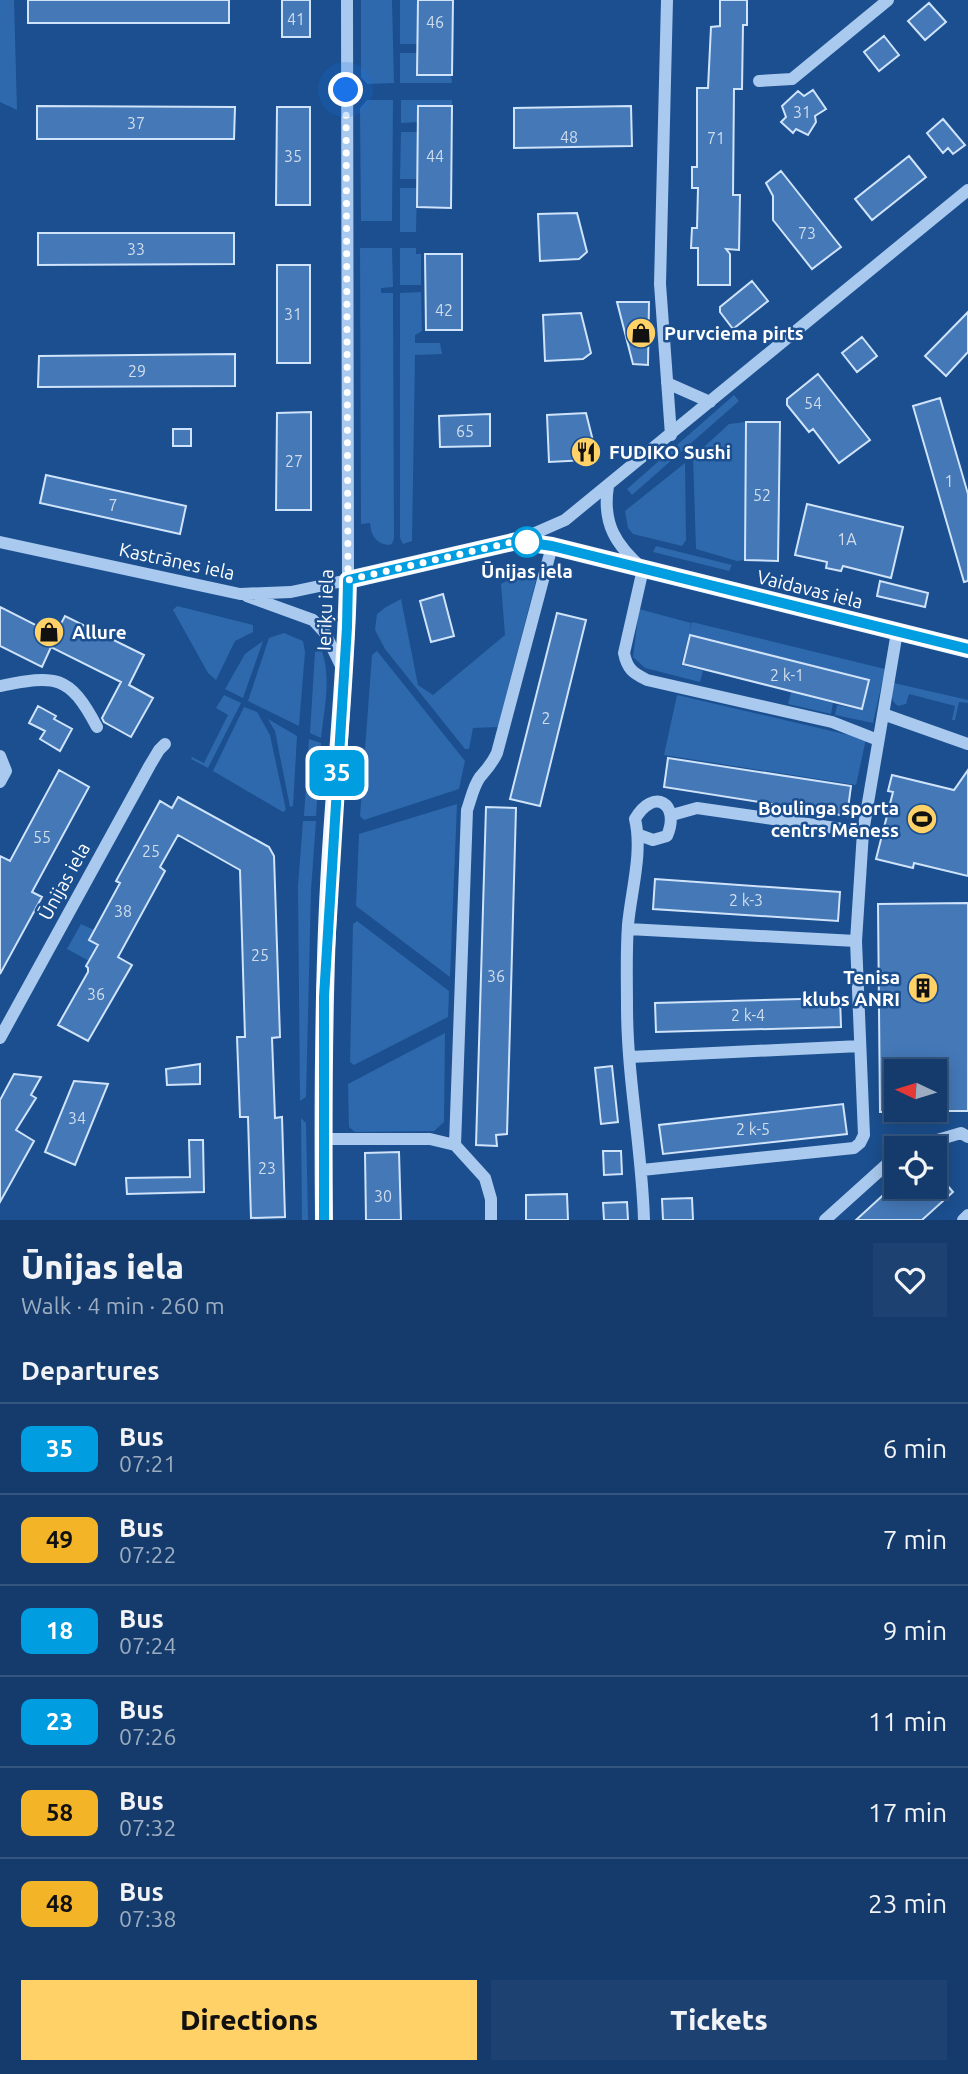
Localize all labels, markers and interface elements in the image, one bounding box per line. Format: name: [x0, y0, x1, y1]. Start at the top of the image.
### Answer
house number: 41: [287, 10, 305, 28]
house number: 46: [426, 13, 444, 31]
your location: [328, 72, 363, 107]
house number: 31: [793, 103, 811, 121]
house number: 37: [127, 114, 145, 132]
house number: 48: [560, 128, 578, 146]
house number: 71: [707, 129, 725, 147]
house number: 35: [284, 147, 302, 165]
house number: 44: [426, 147, 444, 165]
house number: 73: [798, 224, 816, 242]
house number: 33: [127, 240, 145, 258]
house number: 42: [435, 301, 453, 319]
house number: 31: [284, 305, 302, 323]
shop icon: Purvciema pirts: [624, 316, 658, 350]
place label: Purvciema pirts: [664, 322, 804, 344]
house number: 29: [128, 362, 146, 380]
house number: 54: [804, 394, 822, 412]
house number: 65: [456, 422, 474, 440]
restaurant icon: FUDIKO Sushi: [569, 435, 603, 469]
place label: FUDIKO Sushi: [609, 441, 731, 463]
house number: 27: [285, 452, 303, 470]
house number: 1: [944, 472, 954, 490]
house number: 52: [753, 486, 771, 504]
house number: 7: [108, 496, 118, 514]
marker: Ūnijas iela: [512, 527, 542, 557]
house number: 1A: [837, 530, 857, 548]
street label: Kastrānes iela: [117, 538, 237, 584]
place label: Ūnijas iela: [481, 560, 573, 582]
street label: Vaidavas iela: [755, 565, 865, 613]
street label: Ieriķu iela: [313, 569, 337, 651]
shop icon: Allure: [32, 615, 66, 649]
place label: Allure: [72, 621, 127, 643]
house number: 2 k-1: [770, 666, 804, 684]
house number: 2: [541, 709, 551, 727]
line badge: 35: [306, 750, 368, 796]
text: 35: [323, 759, 351, 786]
place label: Boulinga sporta centrs Mēness: [758, 797, 899, 841]
sports icon: Boulinga sporta centrs Mēness: [905, 802, 939, 836]
house number: 55: [33, 828, 51, 846]
street label: Ūnijas iela: [34, 838, 94, 924]
house number: 25: [142, 842, 160, 860]
house number: 2 k-3: [729, 891, 763, 909]
house number: 38: [114, 902, 132, 920]
house number: 25: [251, 946, 269, 964]
place label: Tenisa klubs ANRI: [802, 966, 900, 1010]
house number: 36: [487, 967, 505, 985]
building icon: Tenisa klubs ANRI: [906, 971, 940, 1005]
house number: 36: [87, 985, 105, 1003]
house number: 2 k-4: [731, 1006, 765, 1024]
north arrow: [884, 1059, 947, 1122]
map controls: [884, 1059, 947, 1199]
house number: 34: [68, 1109, 86, 1127]
house number: 2 k-5: [736, 1120, 770, 1138]
button: locate: [884, 1136, 947, 1199]
house number: 23: [258, 1159, 276, 1177]
house number: 30: [374, 1187, 392, 1205]
button: heart: [873, 1243, 947, 1317]
text: Ūnijas iela: [21, 1248, 184, 1285]
text: Walk · 4 min · 260 m: [21, 1293, 225, 1318]
text: Departures: [21, 1356, 159, 1385]
text: Bus: [119, 1422, 164, 1451]
text: 6 min: [883, 1434, 947, 1463]
text: 35: [46, 1435, 73, 1462]
text: 07:21: [119, 1451, 177, 1476]
text: Bus: [119, 1513, 164, 1542]
text: 7 min: [883, 1525, 947, 1554]
text: 49: [46, 1526, 73, 1553]
text: 07:22: [119, 1542, 177, 1567]
text: Bus: [119, 1604, 164, 1633]
text: 9 min: [883, 1616, 947, 1645]
text: 18: [46, 1617, 73, 1644]
text: 07:24: [119, 1633, 177, 1658]
text: Bus: [119, 1695, 164, 1724]
text: 11 min: [868, 1707, 947, 1736]
text: 23: [46, 1708, 73, 1735]
text: 07:26: [119, 1724, 177, 1749]
text: Bus: [119, 1786, 164, 1815]
text: 17 min: [868, 1798, 947, 1827]
text: 58: [46, 1799, 73, 1826]
text: 07:32: [119, 1815, 177, 1840]
text: Bus: [119, 1877, 164, 1906]
text: 23 min: [868, 1889, 947, 1918]
text: 48: [46, 1890, 73, 1917]
text: 07:38: [119, 1906, 177, 1931]
button: Directions: [21, 1980, 477, 2060]
button: Tickets: [491, 1980, 947, 2060]

